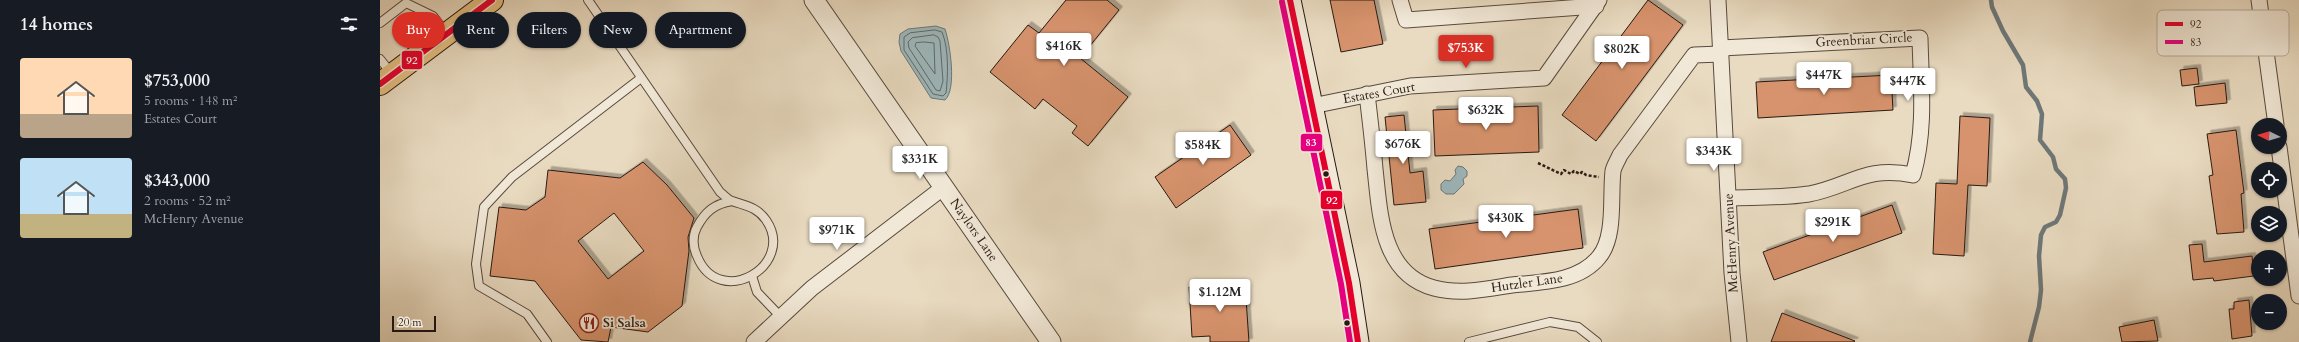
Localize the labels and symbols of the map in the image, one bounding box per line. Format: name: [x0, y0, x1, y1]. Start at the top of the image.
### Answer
legend: [2157, 10, 2289, 56]
text: 92: [2190, 17, 2202, 32]
street label: Greenbriar Circle: [1815, 28, 1913, 52]
pin: $416K: [1036, 33, 1092, 67]
pin: $753K: [1438, 35, 1494, 69]
text: 83: [2190, 35, 2202, 50]
pin: $802K: [1594, 36, 1650, 70]
line badge: 92: [401, 50, 423, 70]
text: 92: [406, 53, 418, 68]
pin: $447K: [1796, 62, 1852, 96]
pin: $447K: [1880, 68, 1936, 102]
street label: Estates Court: [1342, 78, 1416, 108]
pin: $632K: [1458, 97, 1514, 131]
north arrow: [2251, 118, 2287, 154]
pin: $676K: [1375, 131, 1431, 165]
pin: $584K: [1175, 132, 1231, 166]
line badge: 83: [1300, 133, 1323, 152]
text: 83: [1305, 135, 1317, 150]
pin: $343K: [1686, 138, 1742, 172]
pin: $331K: [892, 146, 948, 180]
unlabelled marker: [1321, 169, 1331, 179]
line badge: 92: [1320, 190, 1343, 210]
text: 92: [1326, 193, 1338, 208]
street label: McHenry Avenue: [1719, 193, 1743, 293]
street label: Naylors Lane: [946, 195, 1002, 265]
pin: $430K: [1478, 205, 1534, 239]
pin: $291K: [1805, 209, 1861, 243]
pin: $971K: [809, 217, 865, 251]
street label: Hutzler Lane: [1490, 269, 1564, 297]
pin: $1.12M: [1187, 279, 1253, 313]
restaurant icon: Si Salsa: [578, 312, 600, 334]
scale bar: [392, 314, 436, 333]
place label: Si Salsa: [603, 314, 646, 332]
unlabelled marker: [1342, 318, 1352, 328]

